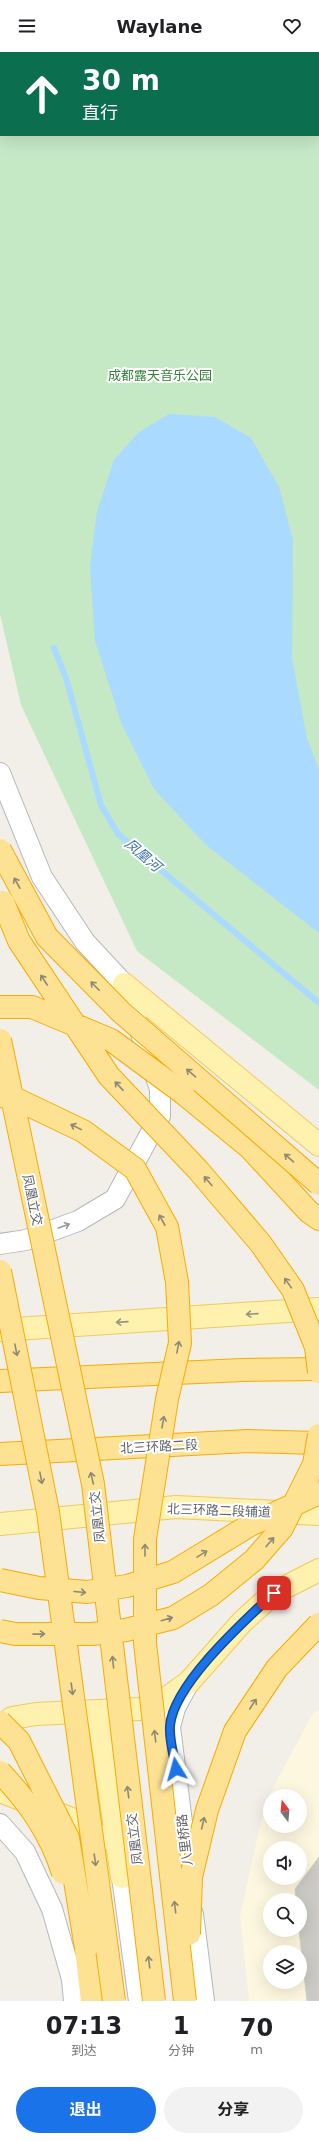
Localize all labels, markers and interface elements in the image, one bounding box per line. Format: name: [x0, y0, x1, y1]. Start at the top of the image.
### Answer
icon: menu: [16, 15, 38, 37]
icon: heart: [281, 15, 303, 37]
text: Waylane: [117, 16, 202, 37]
text: 30 m: [82, 64, 160, 97]
icon: ahead: [16, 68, 68, 120]
text: 直行: [82, 102, 118, 123]
park label: 成都露天音乐公园: [108, 368, 212, 383]
water label: 凤凰河: [122, 835, 167, 877]
one-way arrow: [13, 877, 21, 889]
one-way arrow: [40, 974, 48, 986]
one-way arrow: [90, 981, 100, 991]
one-way arrow: [186, 1069, 196, 1078]
one-way arrow: [114, 1081, 124, 1091]
one-way arrow: [70, 1123, 82, 1130]
one-way arrow: [284, 1154, 295, 1163]
street label: 凤凰立交: [20, 1173, 45, 1227]
one-way arrow: [203, 1176, 212, 1186]
one-way arrow: [158, 1214, 166, 1226]
one-way arrow: [58, 1221, 70, 1229]
one-way arrow: [284, 1278, 292, 1289]
one-way arrow: [246, 1310, 259, 1317]
one-way arrow: [116, 1318, 129, 1326]
one-way arrow: [175, 1341, 183, 1354]
one-way arrow: [12, 1343, 20, 1356]
one-way arrow: [159, 1416, 167, 1429]
street label: 北三环路二段: [120, 1437, 198, 1456]
one-way arrow: [38, 1471, 46, 1484]
one-way arrow: [87, 1472, 95, 1485]
street label: 凤凰立交: [87, 1490, 108, 1544]
street label: 北三环路二段辅道: [167, 1501, 271, 1520]
one-way arrow: [265, 1536, 274, 1547]
one-way arrow: [141, 1544, 149, 1557]
one-way arrow: [196, 1550, 207, 1558]
pin: [257, 1576, 291, 1610]
icon: arrive: [263, 1582, 285, 1604]
one-way arrow: [73, 1588, 86, 1595]
one-way arrow: [160, 1615, 173, 1622]
one-way arrow: [32, 1630, 45, 1638]
one-way arrow: [109, 1656, 117, 1669]
one-way arrow: [68, 1682, 76, 1695]
one-way arrow: [249, 1699, 257, 1710]
one-way arrow: [151, 1730, 159, 1743]
position arrow: [155, 1748, 197, 1790]
one-way arrow: [124, 1785, 132, 1798]
north arrow: [263, 1789, 307, 1833]
map controls: [263, 1789, 307, 1989]
street label: 凤凰立交: [124, 1812, 145, 1866]
street label: 八里桥路: [174, 1813, 195, 1867]
one-way arrow: [200, 1817, 208, 1830]
button: sound: [263, 1841, 307, 1885]
one-way arrow: [91, 1853, 99, 1866]
button: search: [263, 1893, 307, 1937]
one-way arrow: [171, 1901, 179, 1914]
button: layers: [263, 1945, 307, 1989]
one-way arrow: [145, 1956, 153, 1969]
text: 07:13: [46, 2012, 122, 2040]
text: 1: [173, 2012, 189, 2040]
text: 70: [240, 2014, 273, 2042]
text: m: [250, 2042, 263, 2057]
text: 到达: [71, 2043, 97, 2058]
text: 分钟: [168, 2043, 194, 2058]
button: 退出: [16, 2087, 156, 2133]
button: 分享: [164, 2087, 303, 2133]

